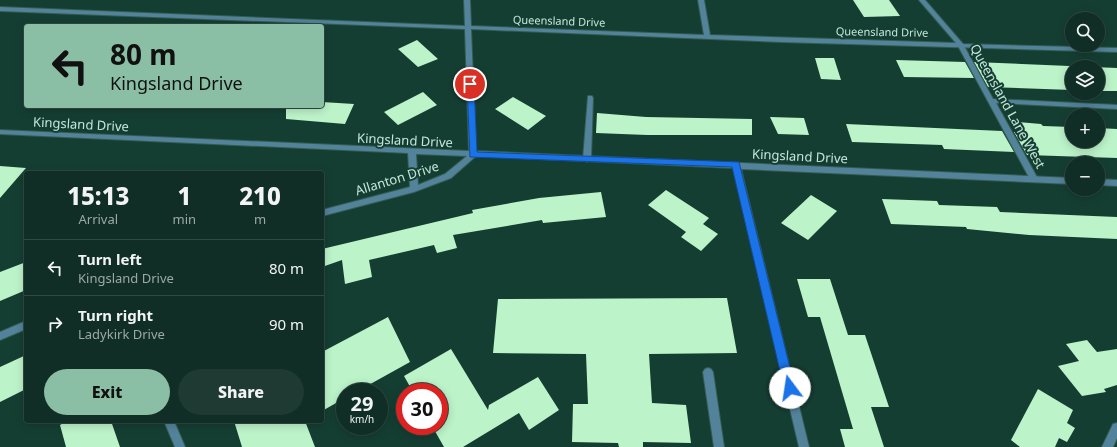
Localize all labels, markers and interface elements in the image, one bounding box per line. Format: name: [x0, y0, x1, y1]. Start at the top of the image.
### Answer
street label: Queensland Drive: [513, 11, 606, 30]
map controls: [1065, 12, 1105, 196]
button: search: [1065, 12, 1105, 52]
street label: Queensland Drive: [836, 23, 928, 40]
text: 80 m: [110, 35, 177, 73]
icon: left: [44, 40, 96, 92]
street label: Queensland Lane West: [966, 40, 1050, 172]
button: layers: [1065, 60, 1105, 100]
pin: [453, 67, 487, 101]
text: Kingsland Drive: [110, 71, 243, 95]
icon: arrive: [459, 73, 481, 95]
button: +: [1065, 108, 1105, 148]
street label: Kingsland Drive: [33, 113, 129, 135]
street label: Kingsland Drive: [357, 129, 453, 151]
street label: Kingsland Drive: [752, 145, 848, 167]
button: −: [1065, 156, 1105, 196]
street label: Allanton Drive: [353, 157, 441, 199]
text: 15:13: [67, 179, 129, 212]
text: 1: [177, 179, 191, 212]
text: 210: [239, 179, 281, 212]
text: Arrival: [78, 210, 118, 228]
text: min: [173, 210, 196, 228]
text: m: [254, 210, 266, 228]
text: Turn left: [78, 249, 142, 269]
icon: left: [44, 257, 66, 279]
text: 80 m: [269, 258, 304, 278]
text: Kingsland Drive: [78, 269, 174, 287]
text: Turn right: [78, 305, 153, 325]
icon: right: [44, 313, 66, 335]
text: 90 m: [269, 314, 304, 334]
text: Ladykirk Drive: [78, 325, 165, 343]
position arrow: [769, 367, 811, 409]
button: Exit: [44, 369, 170, 415]
button: Share: [178, 369, 304, 415]
speed limit sign: 30: [396, 383, 448, 435]
text: 29: [351, 390, 373, 417]
text: km/h: [350, 412, 374, 426]

